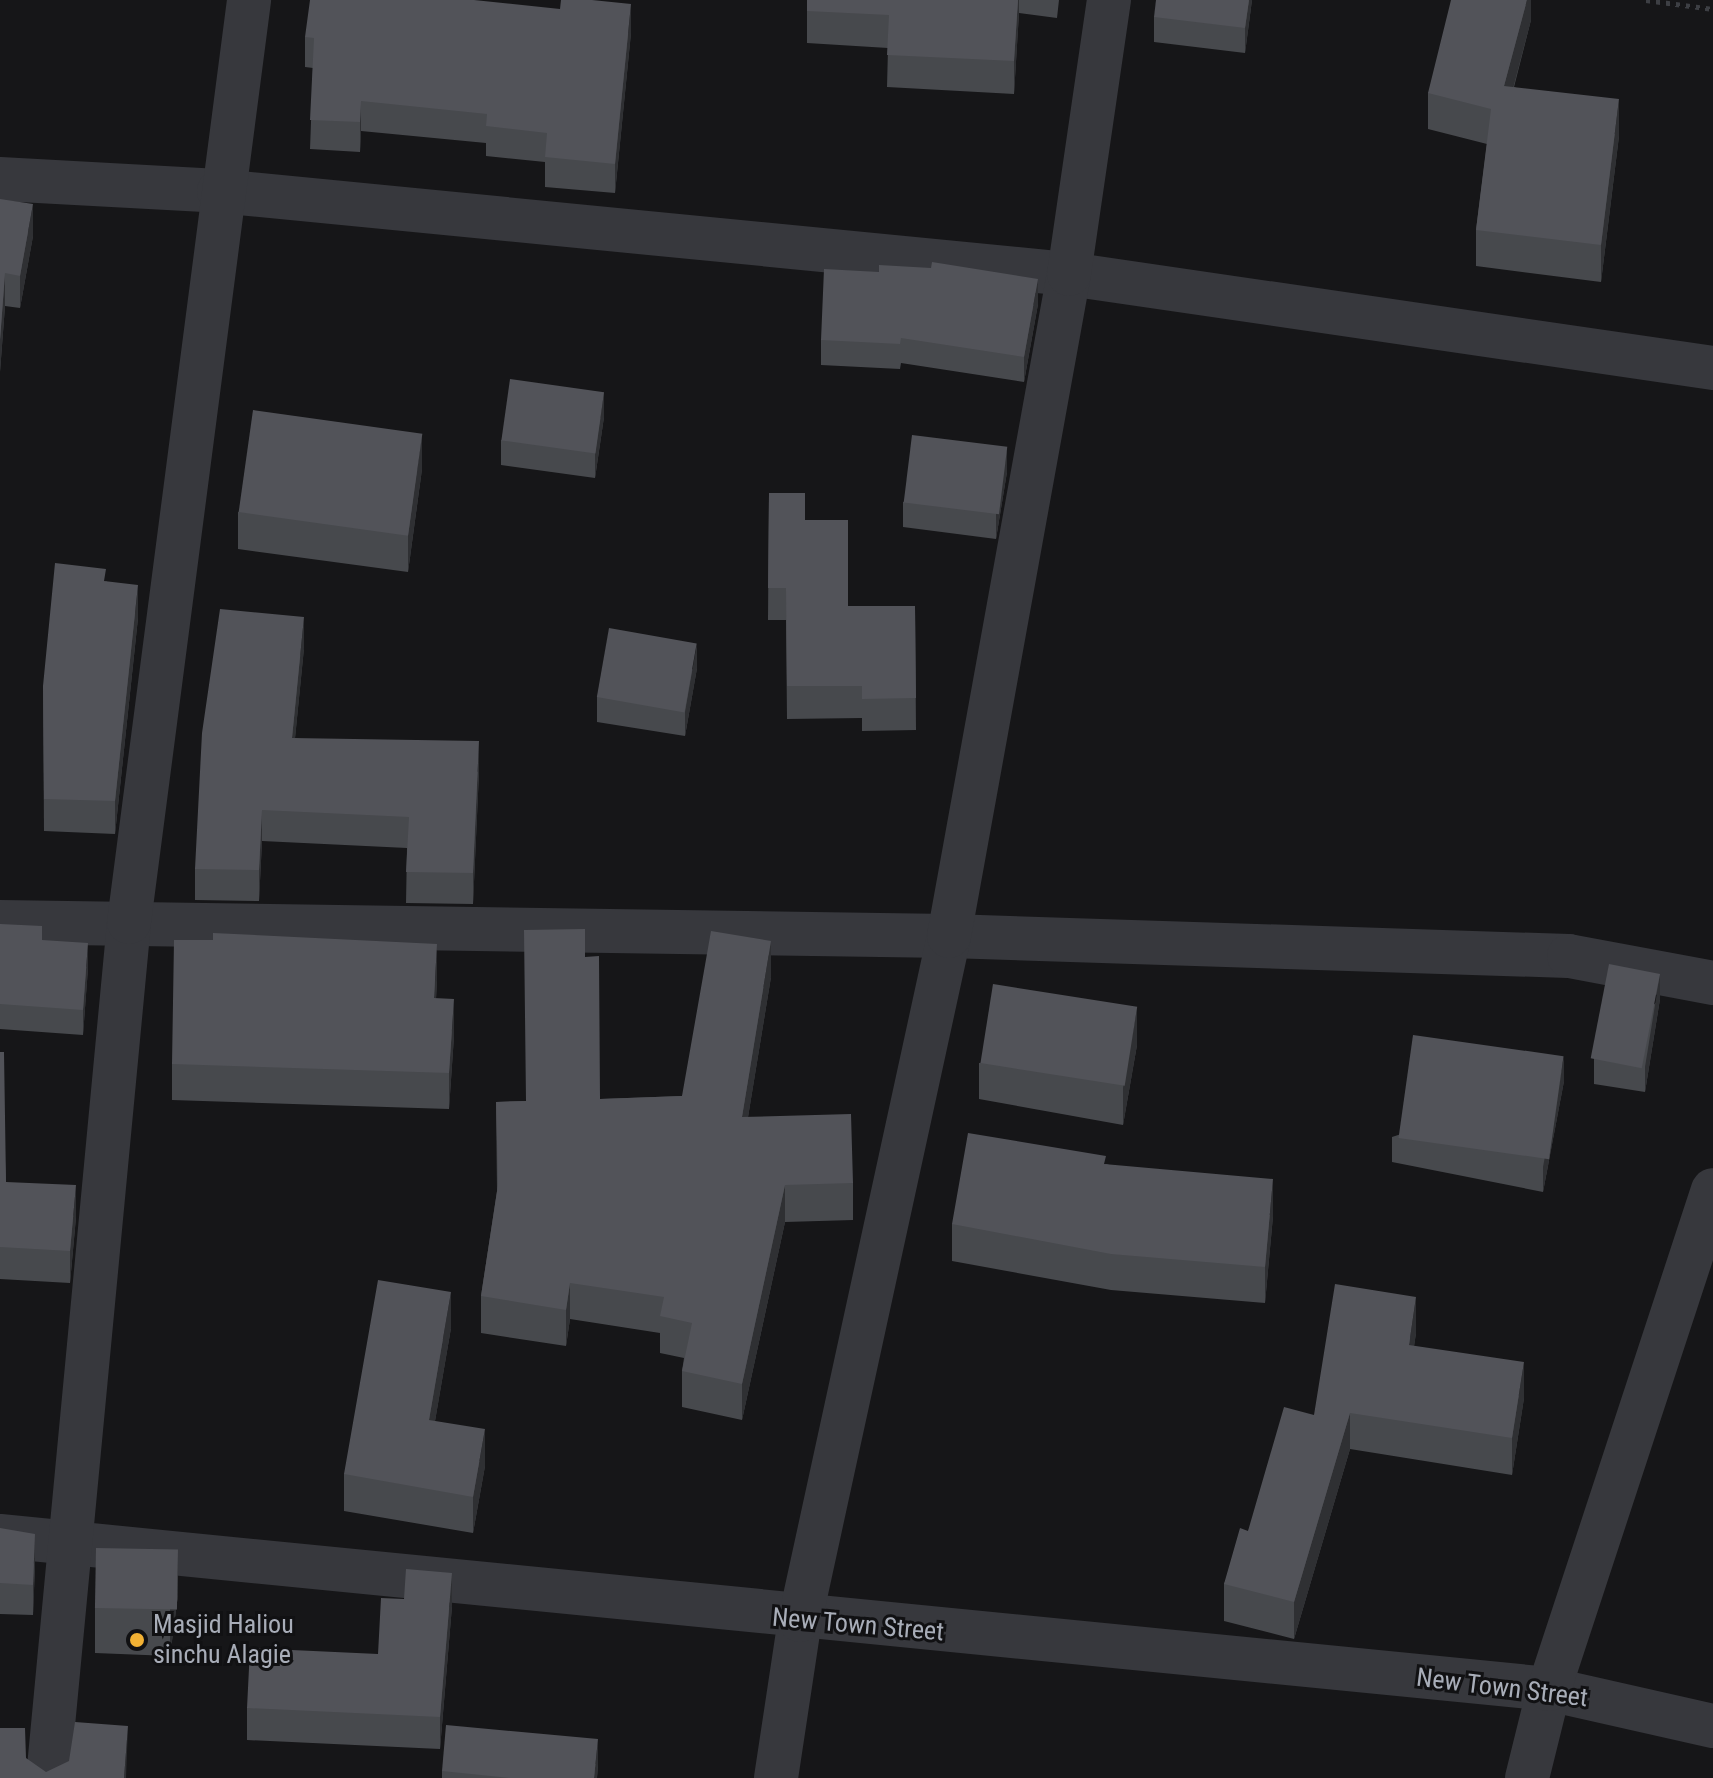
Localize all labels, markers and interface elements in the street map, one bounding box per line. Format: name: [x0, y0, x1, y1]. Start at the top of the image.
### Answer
street label: New Town Street: [771, 1602, 945, 1648]
place label: Masjid Haliou sinchu Alagie: [153, 1609, 294, 1670]
marker: Masjid Haliou sinchu Alagie: [128, 1631, 146, 1649]
street label: New Town Street: [1414, 1662, 1590, 1714]

